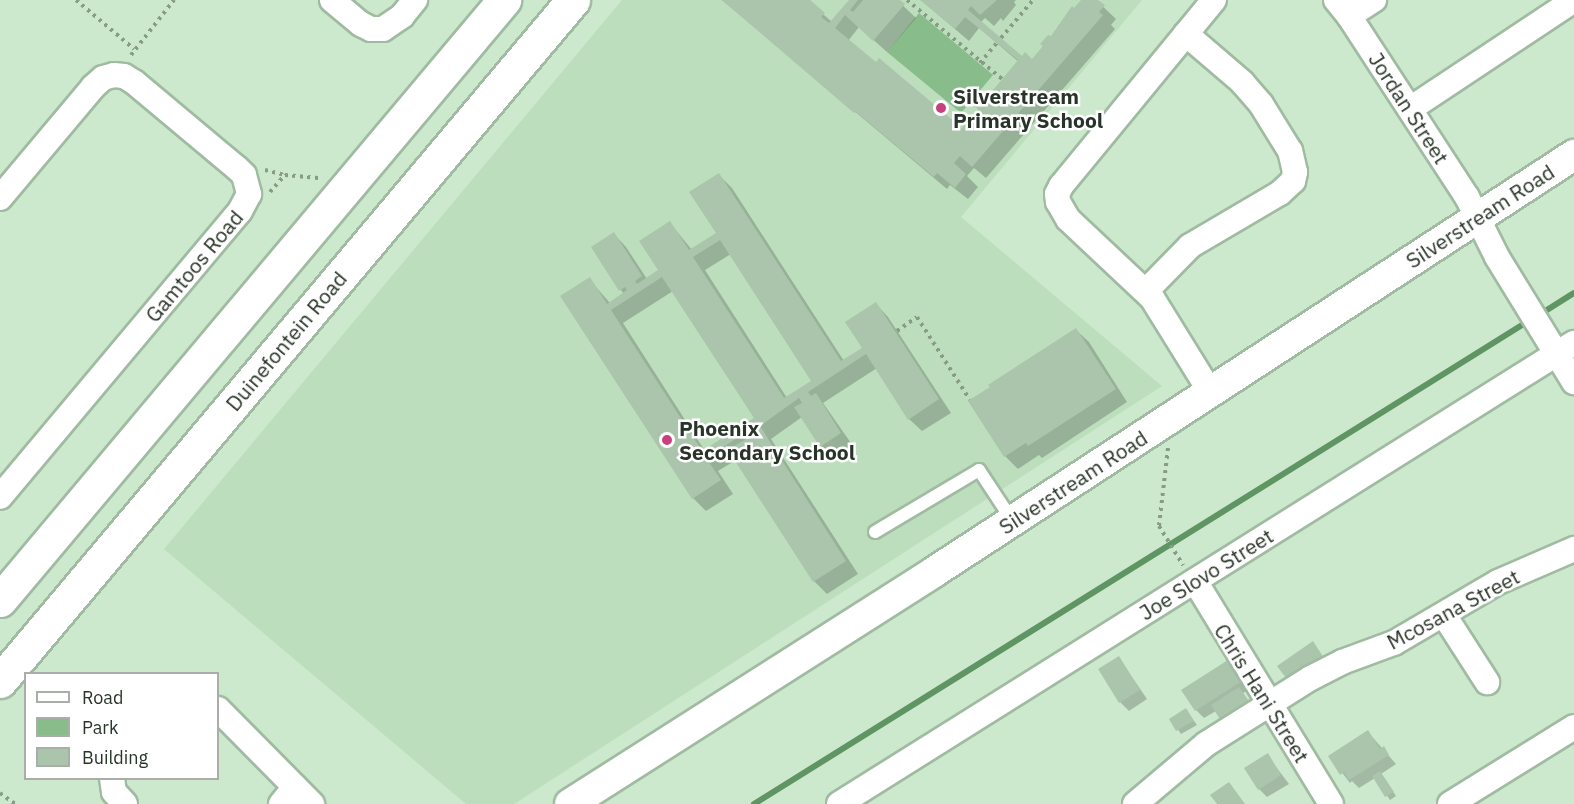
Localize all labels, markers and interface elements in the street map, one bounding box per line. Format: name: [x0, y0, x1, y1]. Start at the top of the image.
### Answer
street label: Jordan Street: [1364, 47, 1454, 169]
place label: Silverstream Primary School: [953, 83, 1103, 133]
marker: Silverstream Primary School: [934, 101, 948, 115]
street label: Silverstream Road: [1401, 159, 1559, 273]
street label: Gamtoos Road: [140, 205, 248, 327]
street label: Duinefontein Road: [220, 266, 352, 416]
place label: Phoenix Secondary School: [679, 415, 855, 465]
street label: Silverstream Road: [994, 425, 1152, 539]
marker: Phoenix Secondary School: [660, 433, 674, 447]
street label: Joe Slovo Street: [1134, 523, 1278, 625]
street label: Mcosana Street: [1382, 564, 1524, 654]
street label: Chris Hani Street: [1209, 619, 1315, 767]
legend: [24, 672, 219, 780]
text: Road: [82, 686, 123, 709]
text: Park: [82, 716, 118, 739]
text: Building: [82, 746, 148, 769]

